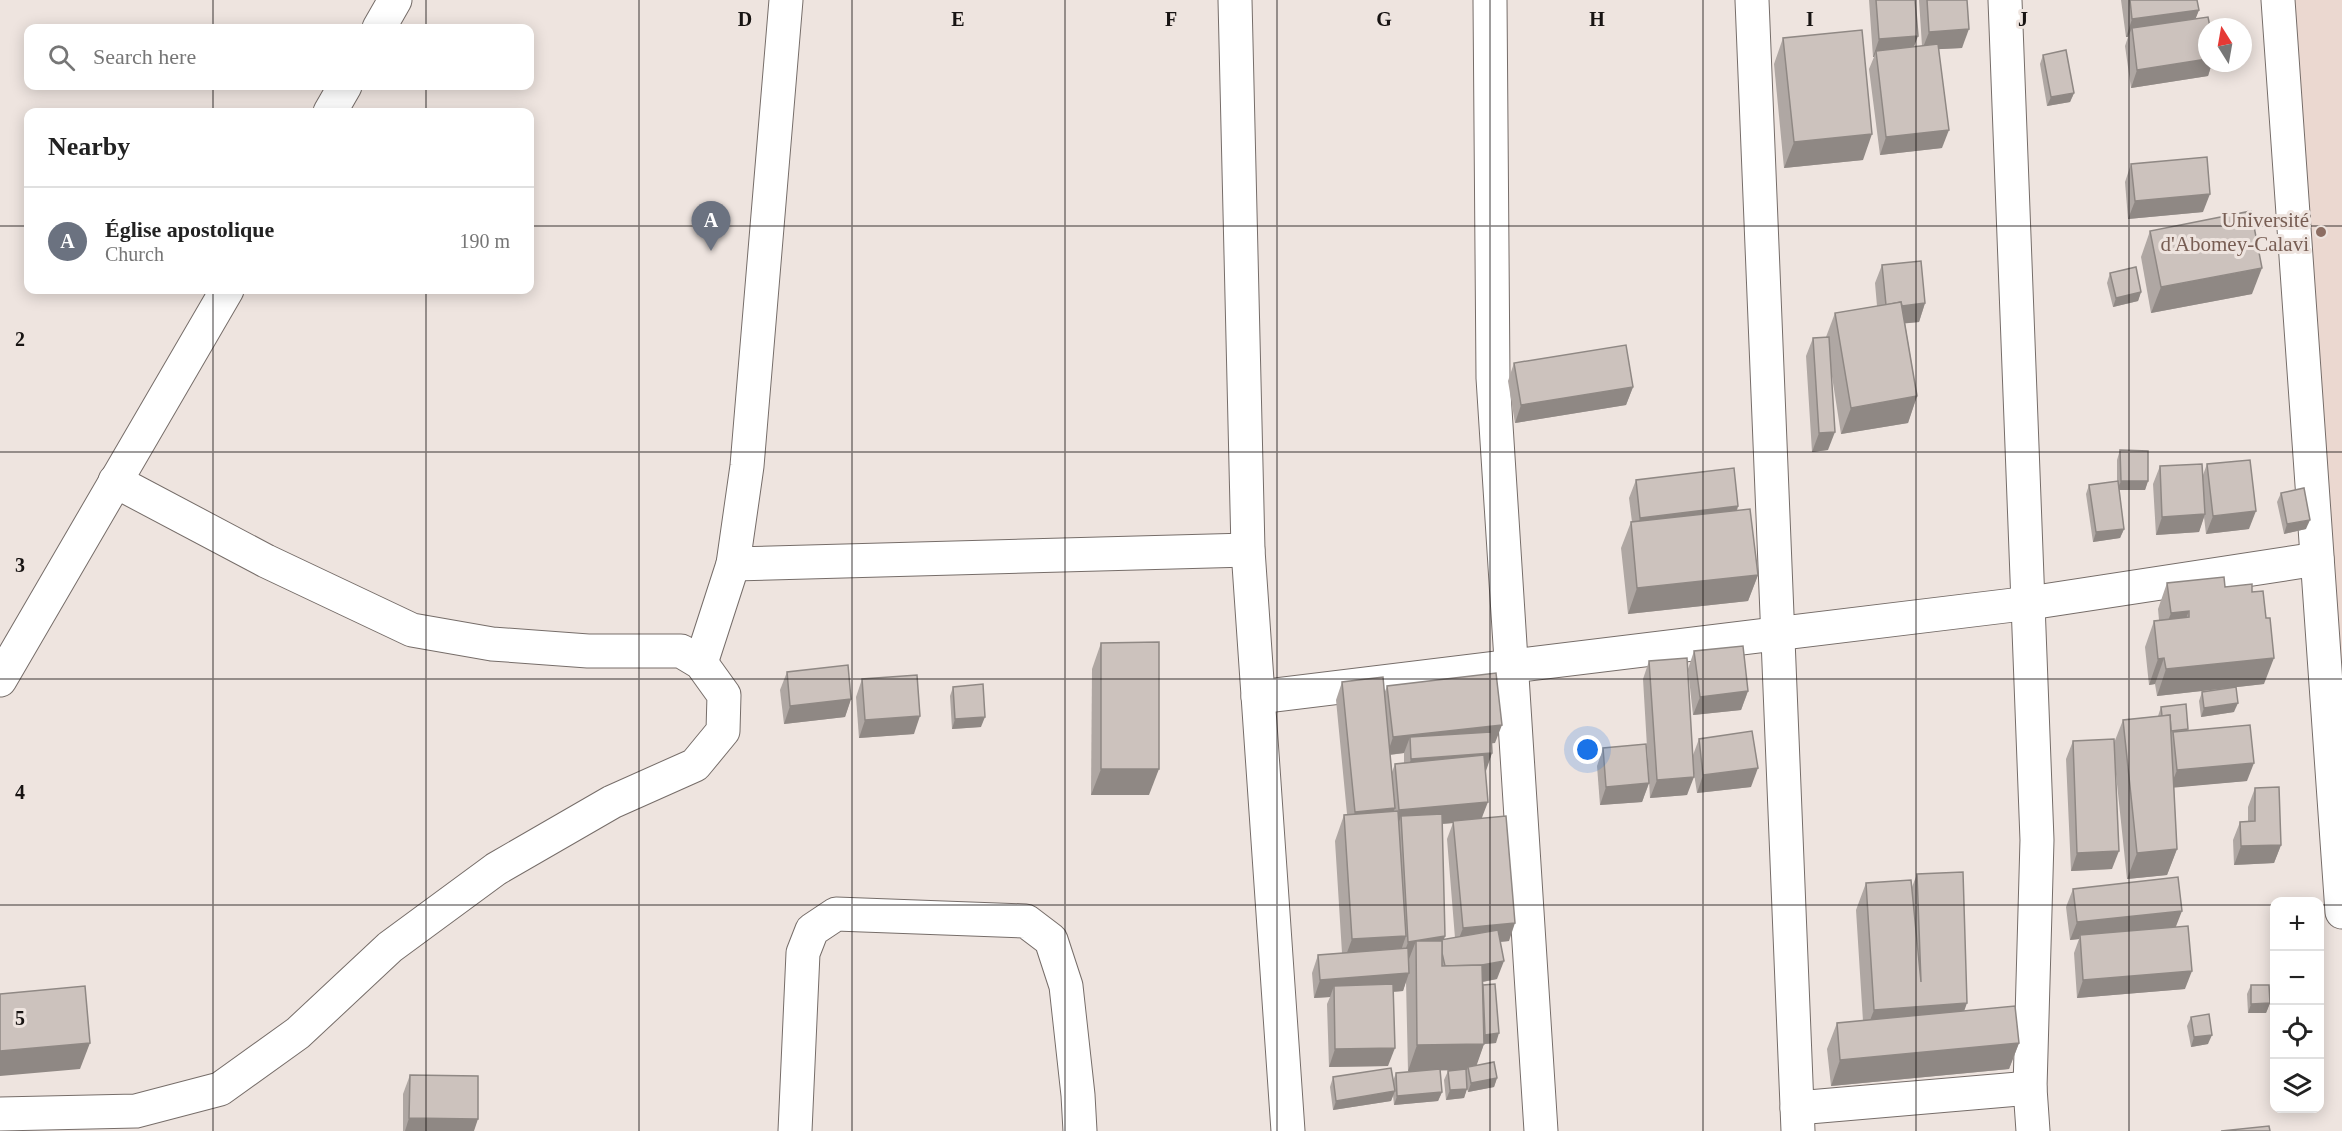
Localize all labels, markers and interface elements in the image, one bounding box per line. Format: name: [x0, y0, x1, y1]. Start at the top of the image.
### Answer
text: D: [738, 8, 752, 30]
text: E: [951, 8, 965, 30]
text: F: [1165, 8, 1177, 30]
text: G: [1376, 8, 1392, 30]
text: H: [1589, 8, 1605, 30]
text: I: [1806, 8, 1814, 30]
text: J: [2018, 8, 2028, 30]
north arrow: [2198, 18, 2252, 72]
search box: [24, 24, 534, 90]
icon: search: [45, 41, 78, 74]
text: Search here: [93, 44, 196, 69]
text: Nearby: [48, 132, 130, 161]
pin: A: [692, 202, 730, 251]
place label: Université d'Abomey-Calavi: [2161, 208, 2309, 256]
text: Église apostolique: [105, 217, 274, 242]
marker: Université d'Abomey-Calavi: [2314, 225, 2328, 239]
text: A: [60, 230, 75, 252]
text: 190 m: [459, 230, 510, 252]
text: Church: [105, 243, 164, 265]
text: 2: [15, 328, 25, 350]
text: 3: [15, 554, 25, 576]
your location: [1573, 735, 1602, 764]
text: 4: [15, 781, 25, 803]
map controls: [2270, 897, 2324, 1113]
button: +: [2270, 897, 2324, 951]
button: −: [2270, 951, 2324, 1005]
button: locate: [2270, 1005, 2324, 1059]
text: 5: [15, 1007, 25, 1029]
button: layers: [2270, 1059, 2324, 1113]

